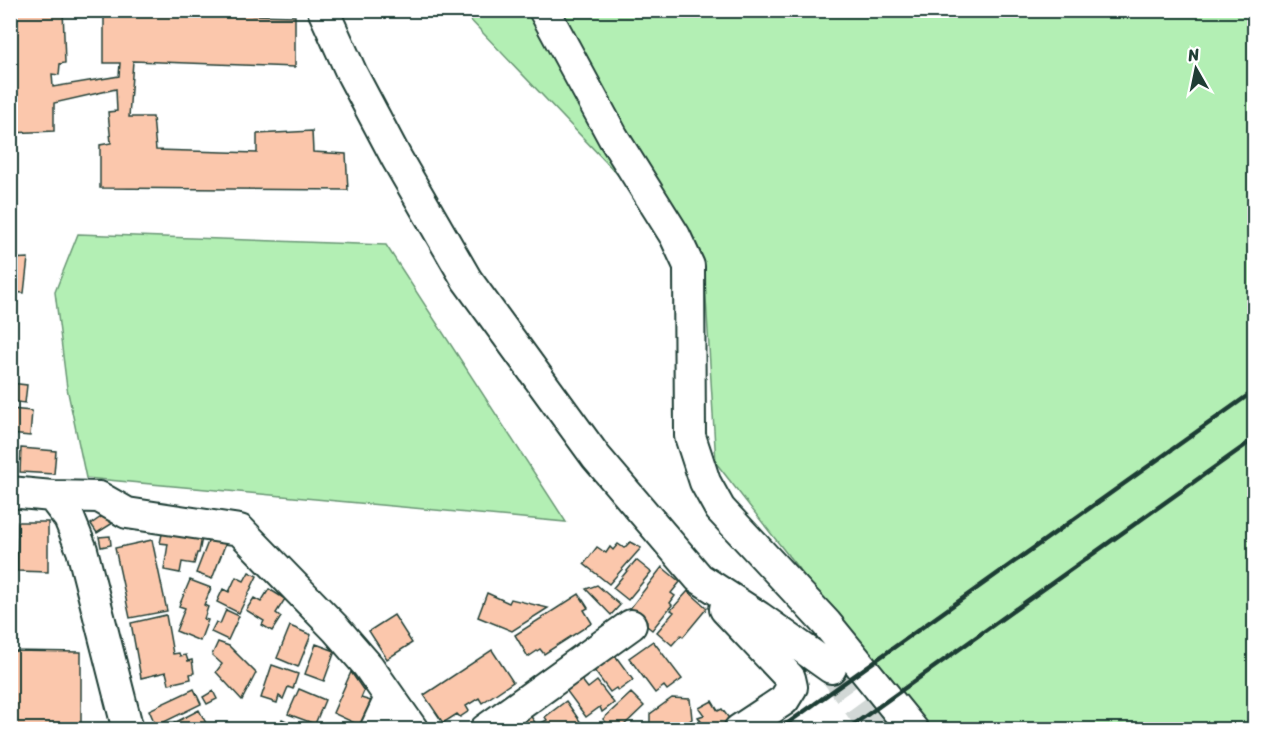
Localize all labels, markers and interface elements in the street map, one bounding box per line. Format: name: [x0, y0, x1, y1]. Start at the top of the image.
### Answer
north arrow: [1166, 39, 1226, 99]
text: N: [1185, 39, 1202, 70]

